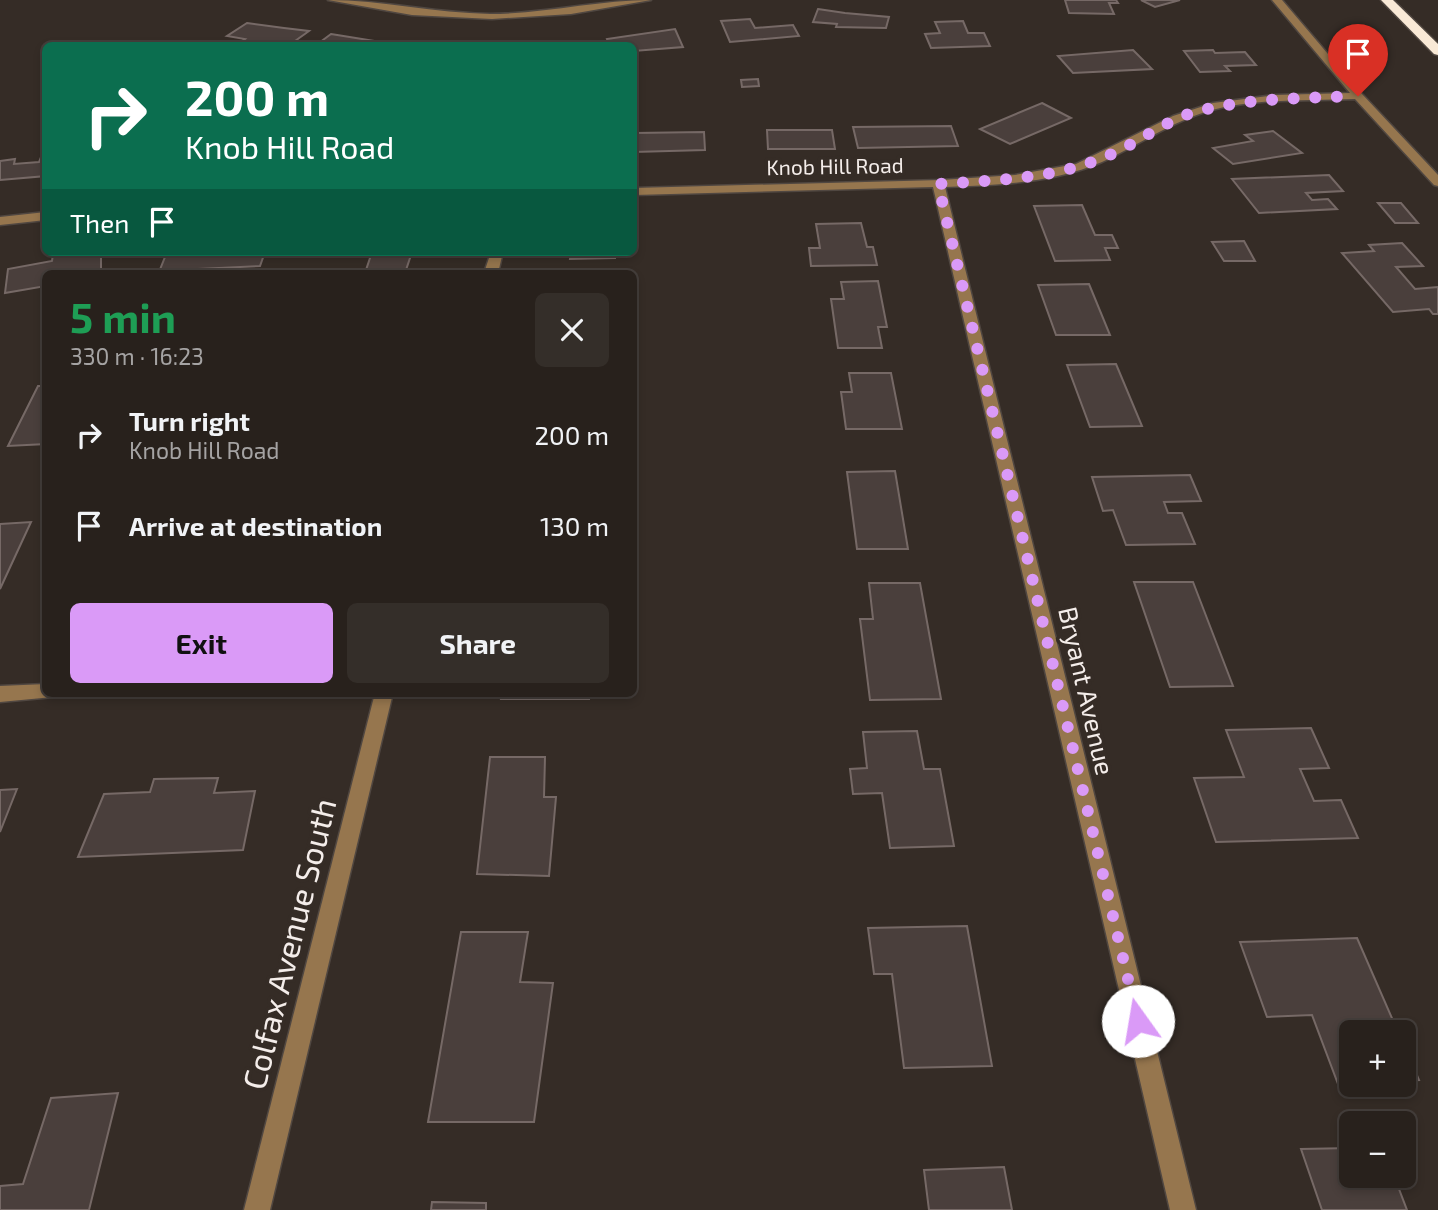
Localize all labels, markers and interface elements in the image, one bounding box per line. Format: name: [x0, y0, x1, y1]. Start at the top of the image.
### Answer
pin: [1328, 24, 1388, 96]
icon: arrive: [1339, 35, 1377, 73]
text: 200 m: [185, 67, 329, 126]
icon: right: [70, 70, 161, 161]
text: Knob Hill Road: [185, 127, 394, 165]
street label: Knob Hill Road: [766, 152, 904, 179]
icon: arrive: [143, 203, 181, 241]
text: Then: [70, 207, 129, 238]
text: 5 min: [70, 291, 176, 341]
button: close: [535, 293, 609, 367]
text: 330 m · 16:23: [70, 342, 204, 370]
text: Turn right: [129, 405, 250, 436]
icon: right: [70, 416, 108, 454]
text: 200 m: [534, 419, 609, 450]
text: Knob Hill Road: [129, 436, 280, 464]
icon: arrive: [70, 507, 108, 545]
text: Arrive at destination: [129, 510, 382, 541]
text: 130 m: [540, 510, 609, 541]
button: Exit: [70, 603, 333, 683]
button: Share: [347, 603, 609, 683]
street label: Bryant Avenue: [1053, 603, 1122, 778]
street label: Colfax Avenue South: [234, 794, 343, 1093]
position arrow: [1101, 984, 1175, 1058]
map controls: [1339, 1020, 1416, 1188]
button: +: [1339, 1020, 1416, 1097]
button: −: [1339, 1111, 1416, 1188]

